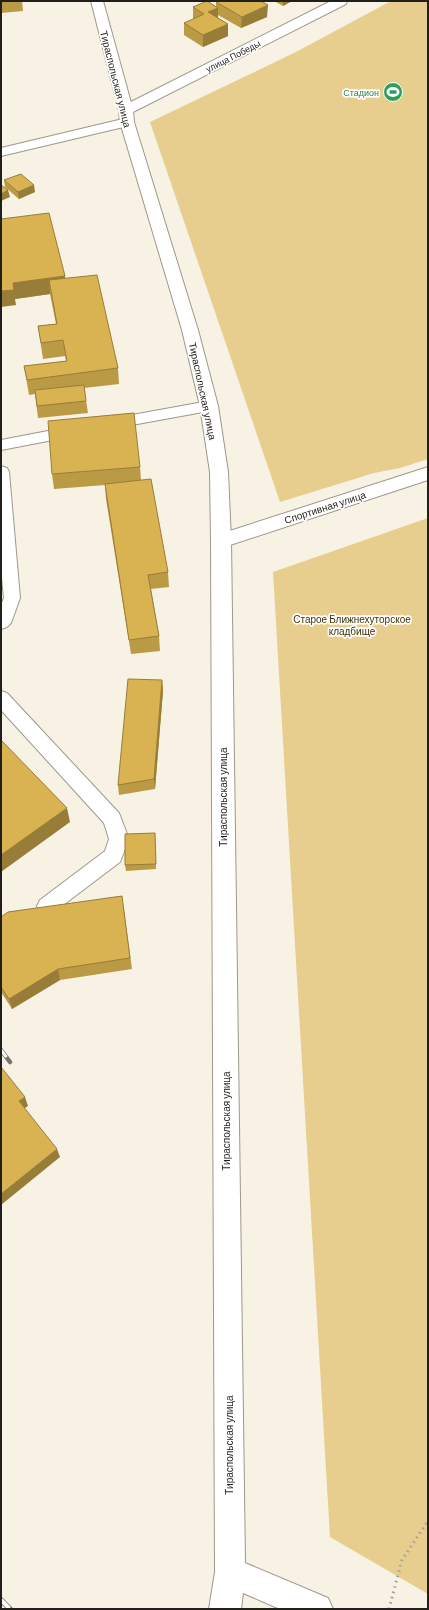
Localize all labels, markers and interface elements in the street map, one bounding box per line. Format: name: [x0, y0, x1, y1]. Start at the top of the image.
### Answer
street label: Тираспольская улица: [98, 29, 134, 129]
street label: улица Победы: [204, 38, 262, 74]
sports icon: Стадион: [382, 81, 404, 103]
place label: Стадион: [343, 87, 379, 98]
street label: Тираспольская улица: [187, 341, 219, 441]
street label: Спортивная улица: [283, 488, 368, 526]
park label: Старое Ближнехуторское кладбище: [293, 613, 411, 637]
street label: Тираспольская улица: [217, 747, 229, 847]
street label: Тираспольская улица: [220, 1071, 232, 1171]
street label: Тираспольская улица: [223, 1395, 235, 1495]

